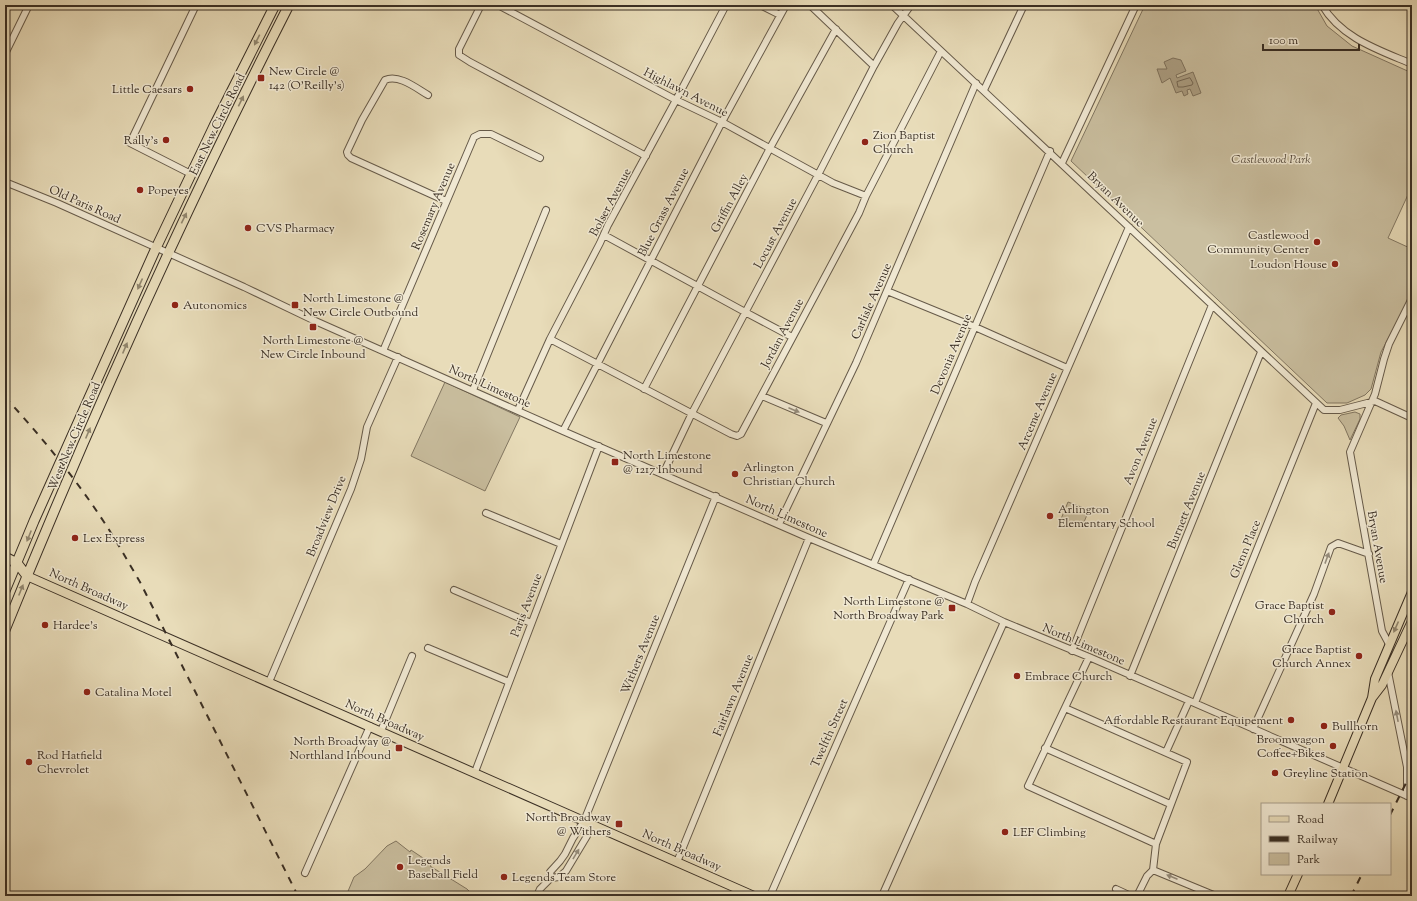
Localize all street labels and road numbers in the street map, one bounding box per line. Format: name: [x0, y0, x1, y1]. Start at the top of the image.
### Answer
street label: Highlawn Avenue: [640, 64, 732, 122]
street label: East New Circle Road: [185, 70, 251, 179]
street label: Rosemary Avenue: [407, 159, 461, 253]
street label: Blue Grass Avenue: [634, 164, 694, 260]
street label: Bolser Avenue: [585, 165, 637, 240]
street label: Bryan Avenue: [1083, 168, 1148, 232]
street label: Griffin Alley: [707, 171, 753, 236]
street label: Old Paris Road: [46, 181, 124, 229]
street label: Locust Avenue: [750, 195, 802, 272]
street label: Carlisle Avenue: [847, 260, 897, 343]
street label: Jordan Avenue: [756, 295, 809, 372]
street label: Devonia Avenue: [927, 311, 977, 398]
street label: North Limestone: [446, 361, 534, 413]
street label: Arceme Avenue: [1013, 369, 1063, 453]
street label: West New Circle Road: [44, 379, 106, 494]
street label: Avon Avenue: [1119, 415, 1163, 488]
street label: Burnett Avenue: [1163, 468, 1211, 552]
street label: Broadview Drive: [302, 473, 352, 560]
street label: North Limestone: [743, 491, 831, 543]
street label: Bryan Avenue: [1362, 510, 1392, 585]
street label: Glenn Place: [1226, 517, 1266, 581]
street label: North Broadway: [46, 564, 131, 615]
street label: Paris Avenue: [506, 570, 548, 640]
street label: Withers Avenue: [617, 611, 665, 697]
street label: North Limestone: [1040, 619, 1128, 671]
street label: Fairlawn Avenue: [709, 651, 759, 739]
street label: North Broadway: [342, 695, 427, 746]
street label: Twelfth Street: [807, 696, 853, 771]
street label: North Broadway: [639, 825, 724, 876]

